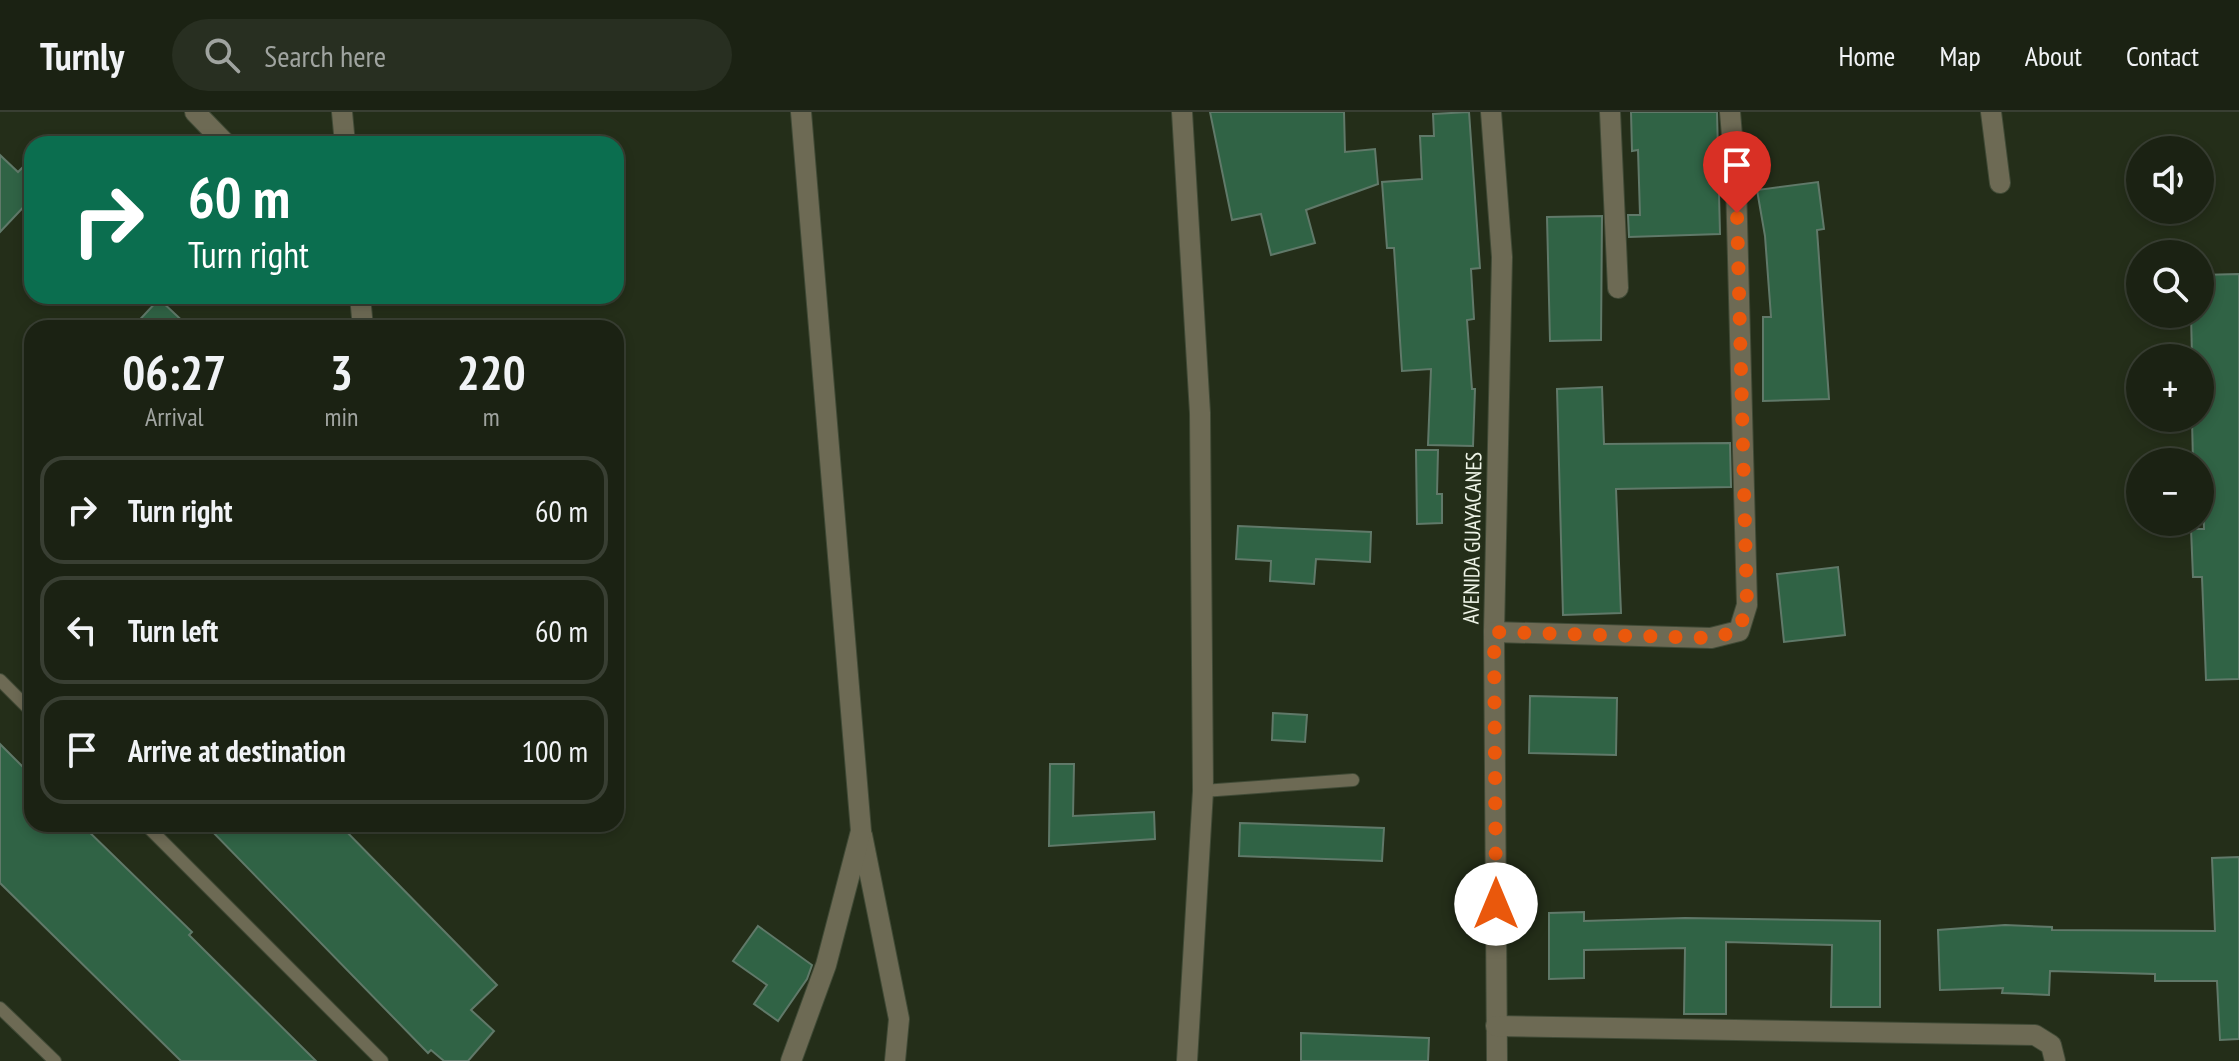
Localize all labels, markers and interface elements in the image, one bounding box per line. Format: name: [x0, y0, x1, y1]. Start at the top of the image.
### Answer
search box: [172, 19, 732, 91]
text: Turnly: [40, 31, 124, 80]
icon: search: [200, 33, 244, 77]
text: Search here: [264, 36, 386, 75]
text: Home: [1839, 37, 1895, 74]
text: Map: [1939, 37, 1981, 74]
text: About: [2025, 37, 2082, 74]
text: Contact: [2126, 37, 2199, 74]
pin: [1703, 131, 1771, 213]
map controls: [2126, 136, 2214, 536]
button: sound: [2126, 136, 2214, 224]
icon: arrive: [1715, 143, 1759, 187]
text: 60 m: [188, 161, 290, 233]
icon: right: [56, 168, 160, 272]
text: Turn right: [188, 231, 309, 278]
button: search: [2126, 240, 2214, 328]
text: 06:27: [122, 341, 226, 403]
text: 3: [330, 341, 353, 403]
text: 220: [457, 341, 526, 403]
button: +: [2126, 344, 2214, 432]
text: Arrival: [145, 400, 204, 433]
text: min: [324, 400, 358, 433]
text: m: [483, 400, 500, 433]
button: −: [2126, 448, 2214, 536]
street label: AVENIDA GUAYACANES: [1456, 452, 1488, 624]
icon: right: [60, 488, 104, 532]
text: Turn right: [128, 491, 232, 530]
text: 60 m: [535, 491, 588, 530]
icon: left: [60, 608, 104, 652]
text: Turn left: [128, 611, 218, 650]
text: 60 m: [535, 611, 588, 650]
icon: arrive: [60, 728, 104, 772]
text: Arrive at destination: [128, 731, 346, 770]
text: 100 m: [522, 731, 588, 770]
position arrow: [1454, 862, 1538, 946]

